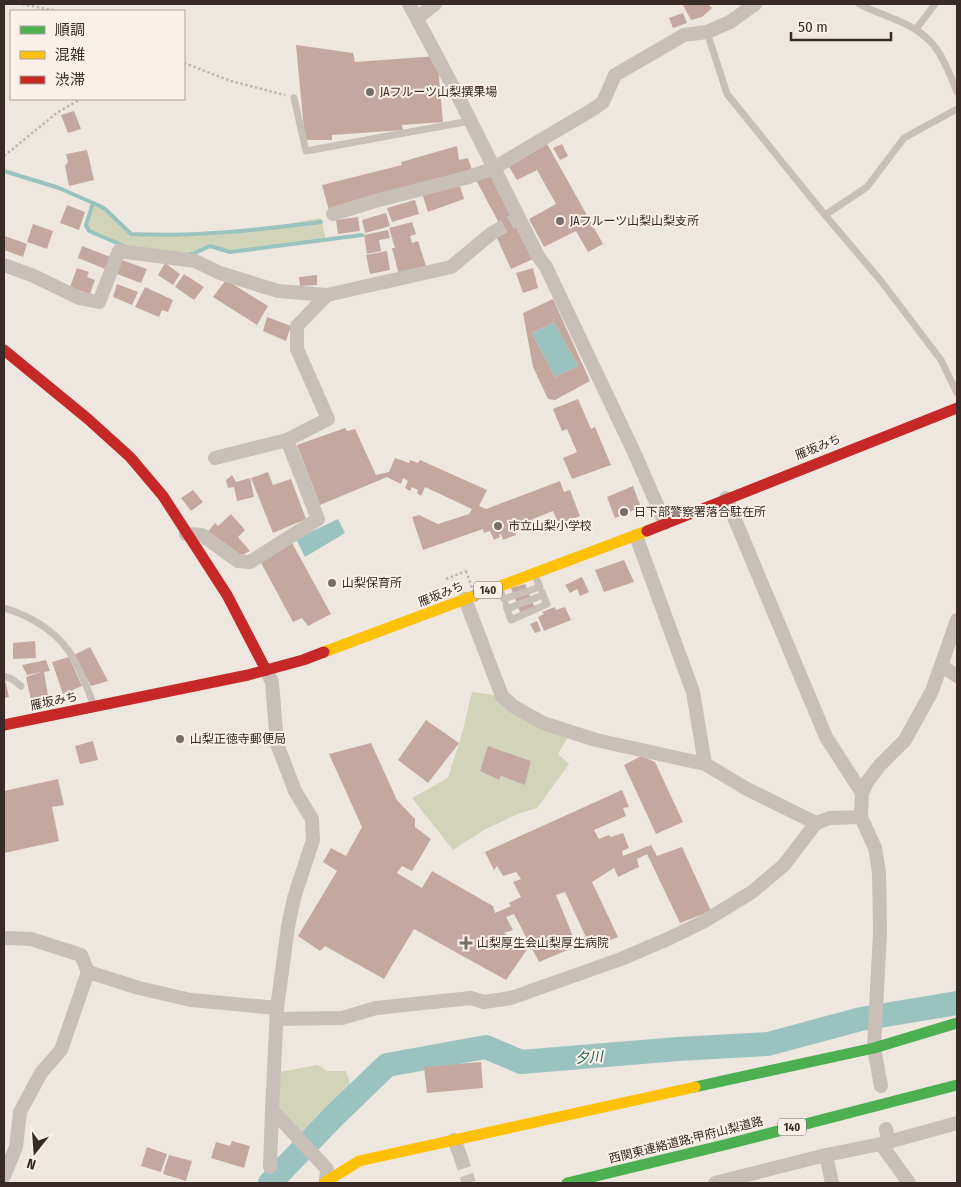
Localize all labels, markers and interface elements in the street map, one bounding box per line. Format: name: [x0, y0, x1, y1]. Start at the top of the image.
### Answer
legend: [10, 10, 185, 100]
scale bar: [791, 10, 891, 42]
text: 50 m: [798, 18, 828, 36]
text: 順調: [55, 21, 85, 39]
text: 混雑: [55, 46, 85, 64]
text: 渋滞: [55, 71, 85, 89]
place label: JAフルーツ山梨撰果場: [380, 85, 497, 99]
marker: JAフルーツ山梨撰果場: [364, 86, 376, 98]
place label: JAフルーツ山梨山梨支所: [570, 214, 699, 228]
marker: JAフルーツ山梨山梨支所: [554, 215, 566, 227]
street label: 雁坂みち: [793, 432, 843, 462]
place label: 日下部警察署落合駐在所: [634, 505, 766, 519]
marker: 日下部警察署落合駐在所: [618, 506, 630, 518]
place label: 市立山梨小学校: [508, 519, 592, 533]
marker: 市立山梨小学校: [492, 520, 504, 532]
place label: 山梨保育所: [342, 576, 402, 590]
marker: 山梨保育所: [326, 577, 338, 589]
street label: 雁坂みち: [416, 579, 466, 609]
road number: 140: [474, 582, 502, 598]
street label: 雁坂みち: [29, 689, 79, 713]
place label: 山梨正徳寺郵便局: [190, 732, 286, 746]
marker: 山梨正徳寺郵便局: [174, 733, 186, 745]
marker: 山梨厚生会山梨厚生病院: [459, 936, 473, 950]
place label: 山梨厚生会山梨厚生病院: [477, 936, 609, 950]
water label: 夕川: [574, 1048, 606, 1067]
street label: 西関東連絡道路;甲府山梨道路: [607, 1114, 765, 1166]
road number: 140: [778, 1118, 806, 1136]
north arrow: [10, 1127, 60, 1177]
text: N: [25, 1155, 38, 1173]

